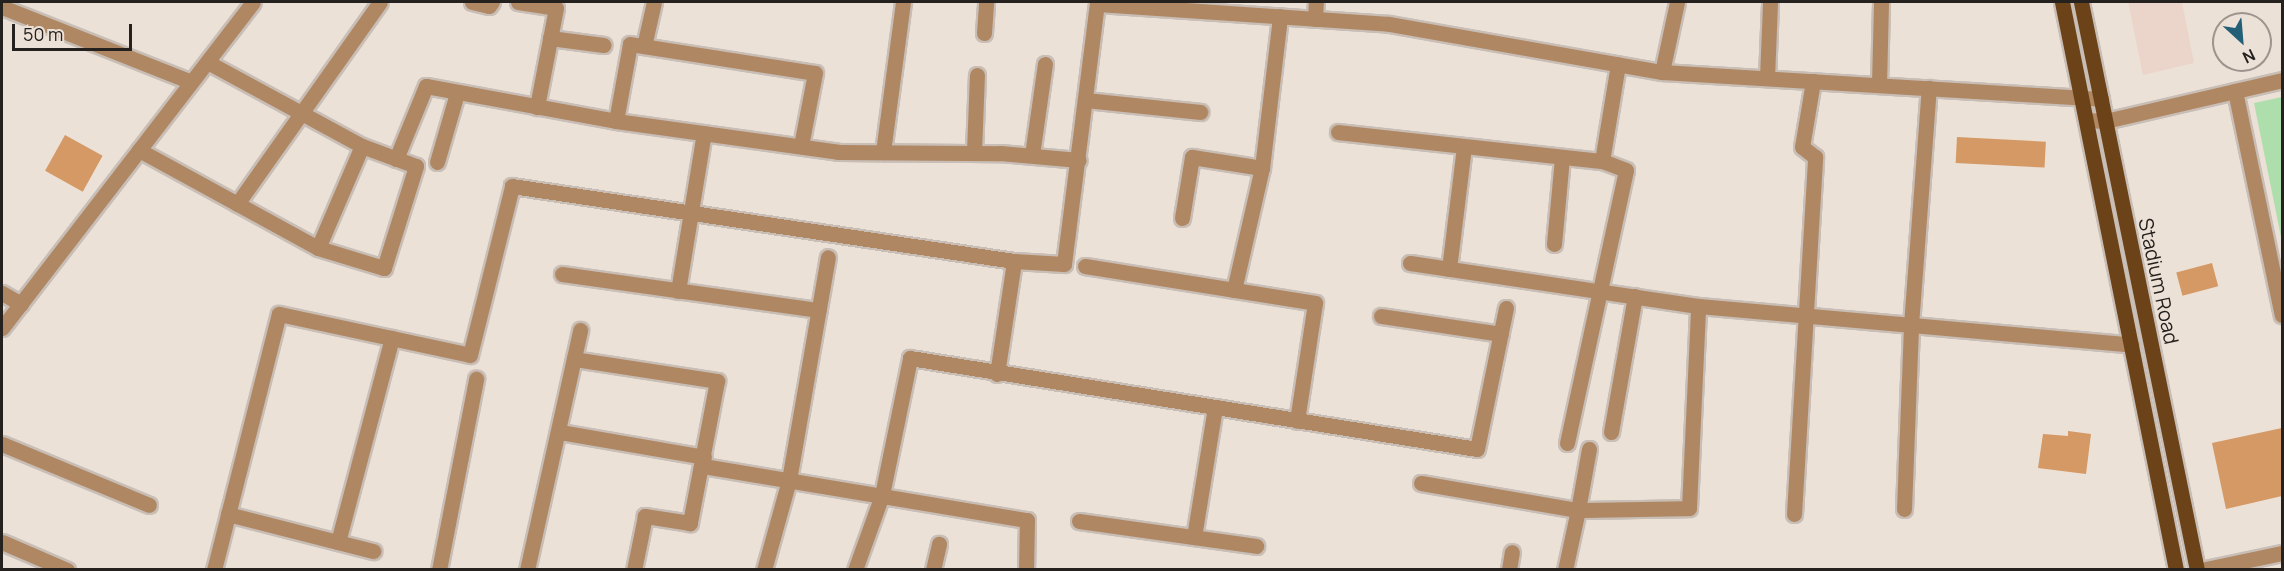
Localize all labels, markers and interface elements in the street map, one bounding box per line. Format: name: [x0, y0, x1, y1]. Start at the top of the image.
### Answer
scale bar: [15, 12, 135, 50]
north arrow: [2212, 12, 2272, 72]
text: 50 m: [23, 22, 63, 46]
text: N: [2239, 44, 2259, 69]
street label: Stadium Road: [2134, 216, 2184, 346]

